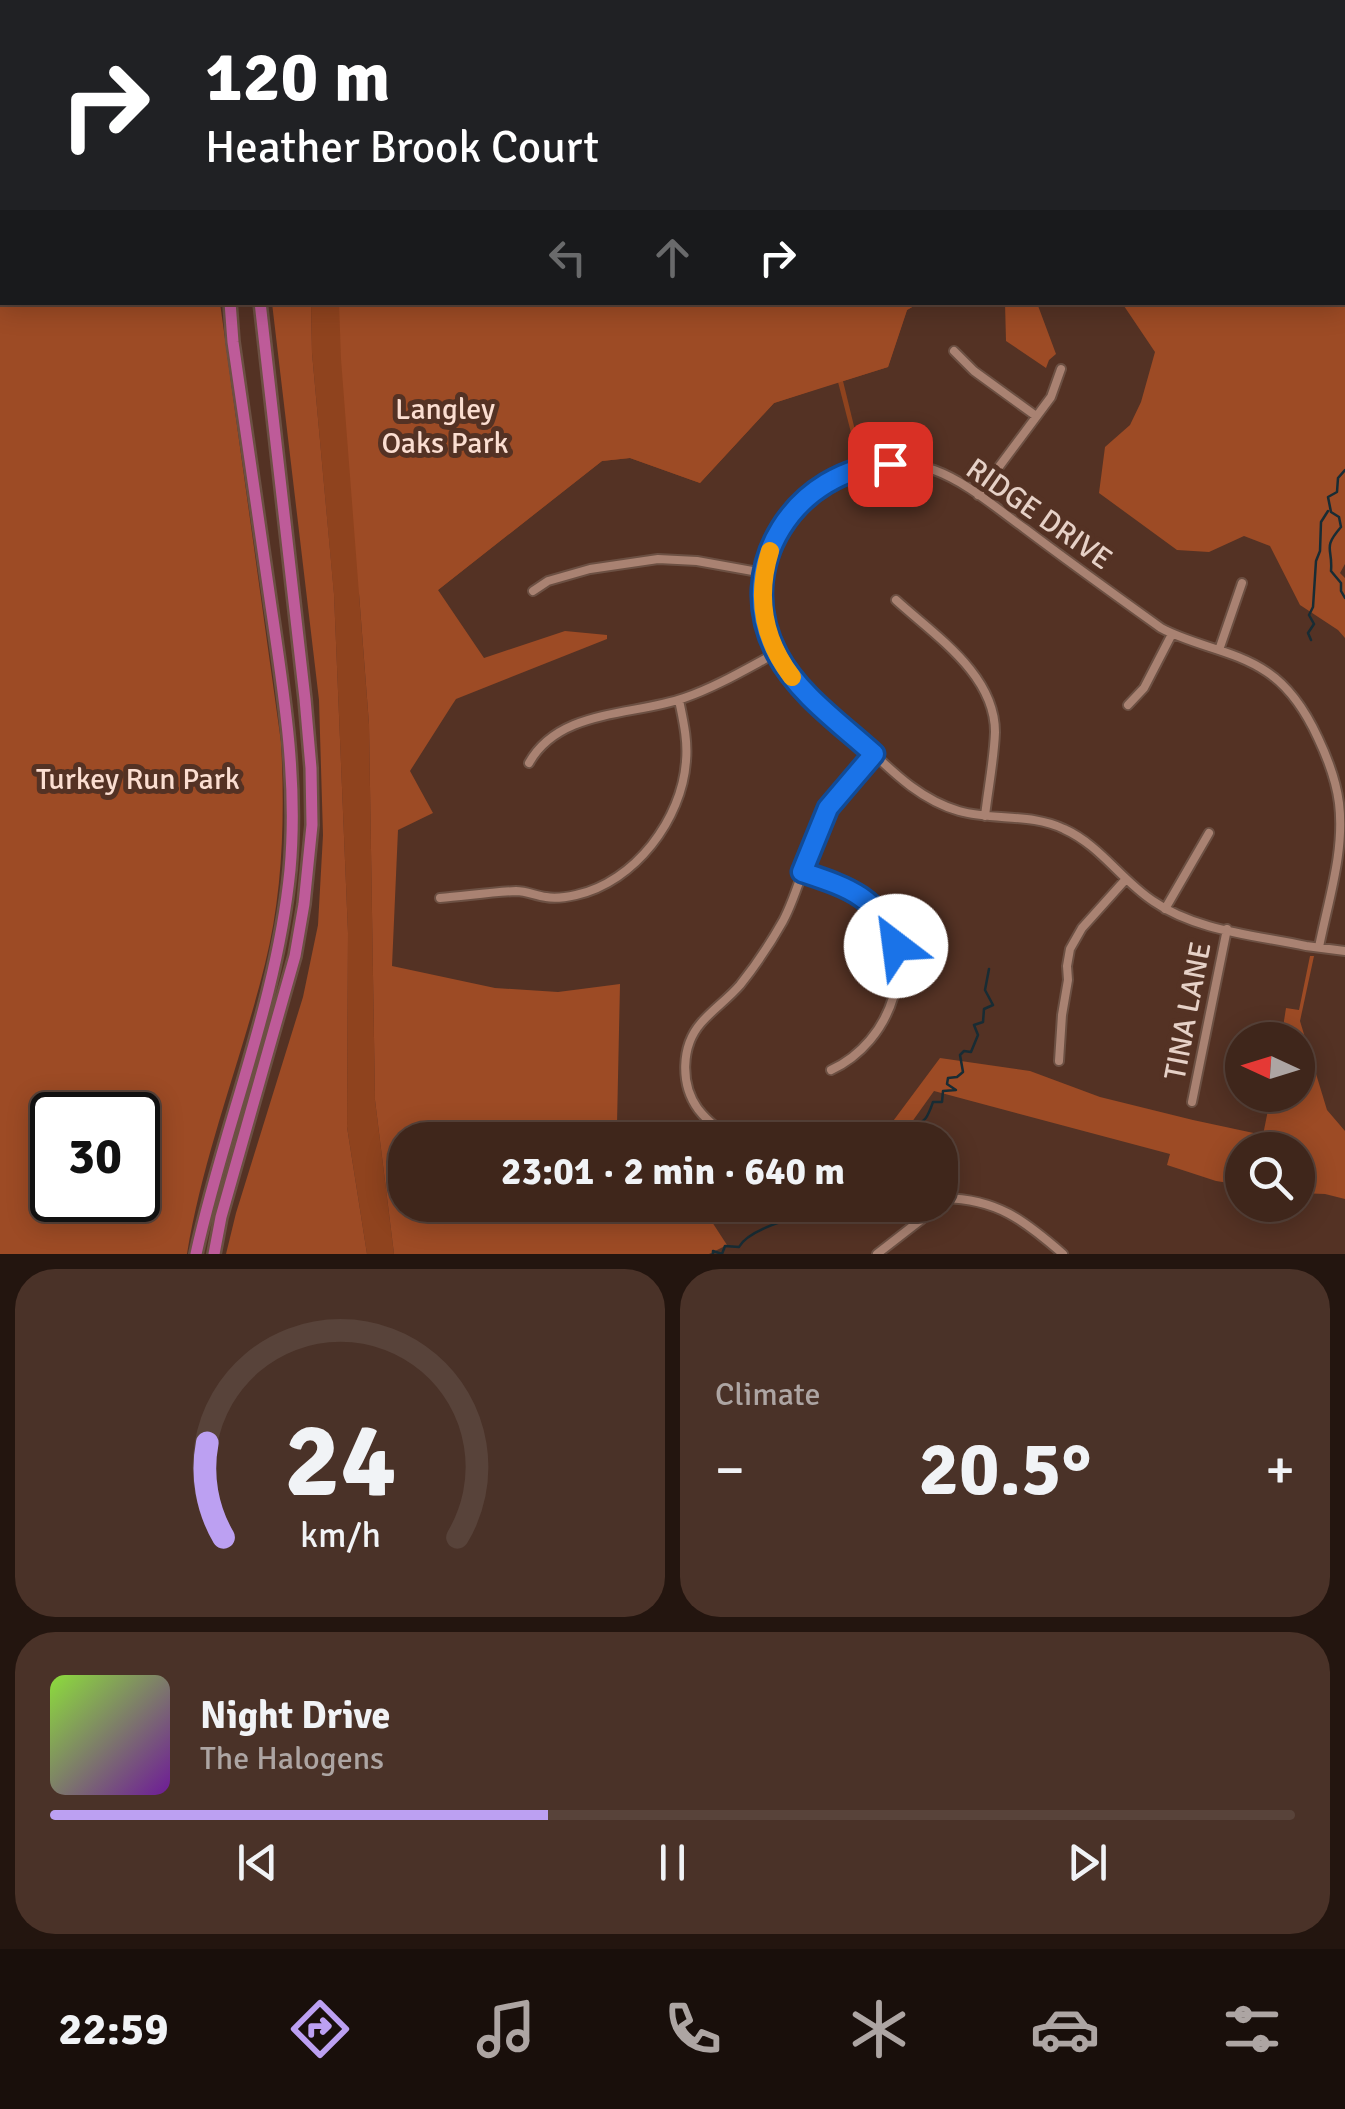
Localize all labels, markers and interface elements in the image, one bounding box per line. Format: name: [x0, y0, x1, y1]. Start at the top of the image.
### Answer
text: 120 m: [205, 34, 390, 120]
icon: right: [40, 40, 170, 170]
text: Heather Brook Court: [205, 120, 599, 175]
icon: left: [540, 230, 595, 285]
icon: ahead: [645, 230, 700, 285]
icon: right: [750, 230, 805, 285]
park label: Langley Oaks Park: [382, 391, 508, 462]
pin: [848, 422, 933, 507]
icon: arrive: [863, 437, 918, 492]
street label: RIDGE DRIVE: [959, 450, 1119, 578]
park label: Turkey Run Park: [36, 761, 240, 798]
position arrow: [844, 894, 948, 998]
street label: TINA LANE: [1156, 939, 1220, 1083]
north arrow: [1225, 1022, 1315, 1112]
map controls: [1225, 1022, 1315, 1222]
speed limit sign: 30: [30, 1092, 160, 1222]
button: search: [1225, 1132, 1315, 1222]
text: 23:01 · 2 min · 640 m: [501, 1148, 845, 1195]
text: Climate: [715, 1375, 821, 1414]
text: 24: [284, 1397, 396, 1525]
text: 20.5°: [919, 1423, 1092, 1516]
text: −: [715, 1436, 745, 1504]
text: +: [1265, 1436, 1295, 1504]
text: km/h: [300, 1513, 380, 1557]
text: Night Drive: [200, 1692, 390, 1739]
text: The Halogens: [200, 1739, 384, 1778]
icon: previous: [230, 1835, 285, 1890]
icon: pause: [645, 1835, 700, 1890]
icon: next: [1060, 1835, 1115, 1890]
icon: directions: [285, 1994, 355, 2064]
icon: music: [471, 1994, 541, 2064]
icon: phone: [658, 1994, 728, 2064]
icon: climate: [844, 1994, 914, 2064]
icon: car: [1030, 1994, 1100, 2064]
icon: filters: [1217, 1994, 1287, 2064]
text: 22:59: [58, 2002, 169, 2057]

